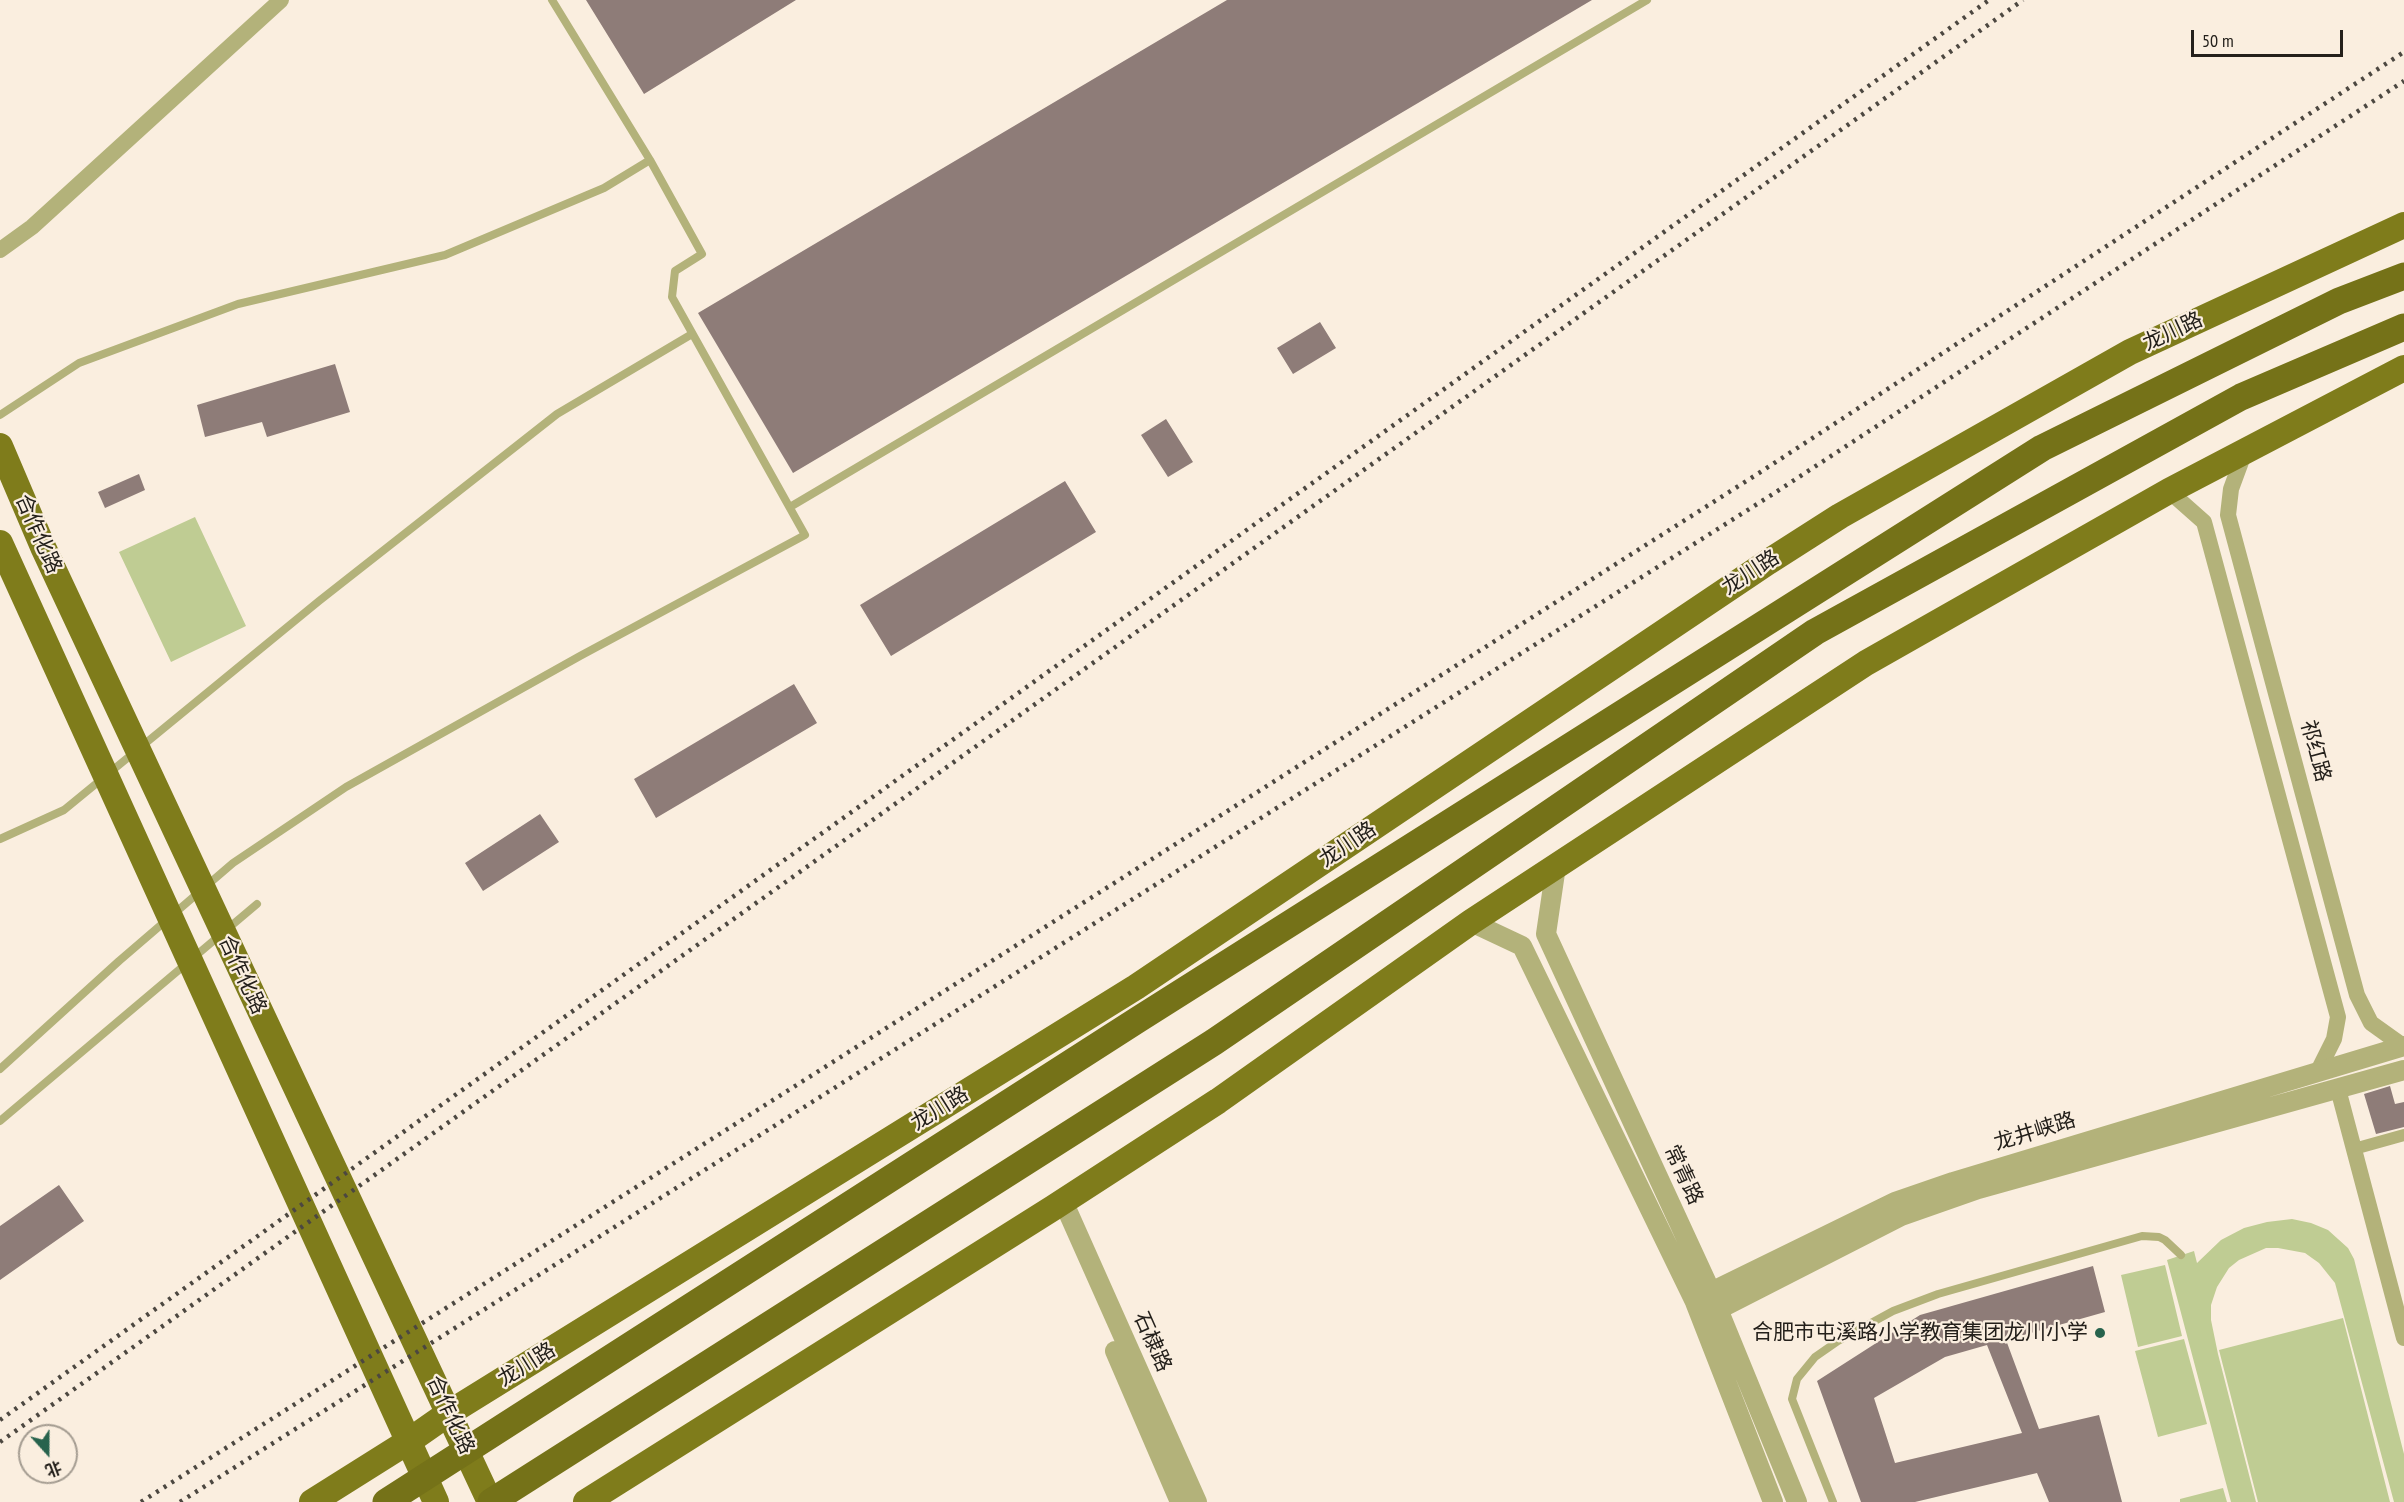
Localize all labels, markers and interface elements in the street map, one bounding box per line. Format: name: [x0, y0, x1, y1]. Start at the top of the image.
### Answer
scale bar: [2194, 18, 2346, 56]
text: 50 m: [2202, 29, 2234, 52]
street label: 龙川路: [2139, 307, 2207, 357]
street label: 合作化路: [9, 491, 67, 577]
street label: 龙川路: [1718, 545, 1784, 601]
street label: 祁红路: [2295, 717, 2335, 785]
street label: 龙川路: [1315, 817, 1381, 873]
street label: 合作化路: [213, 932, 271, 1018]
street label: 龙川路: [907, 1082, 973, 1136]
street label: 龙井峡路: [1991, 1108, 2079, 1156]
street label: 常青路: [1658, 1141, 1708, 1209]
street label: 石棣路: [1128, 1308, 1176, 1376]
place label: 合肥市屯溪路小学教育集团龙川小学: [1752, 1320, 2088, 1346]
marker: 合肥市屯溪路小学教育集团龙川小学: [2093, 1326, 2107, 1340]
street label: 龙川路: [494, 1338, 560, 1392]
street label: 合作化路: [421, 1372, 479, 1458]
north arrow: [18, 1424, 78, 1484]
text: 北: [43, 1457, 65, 1481]

